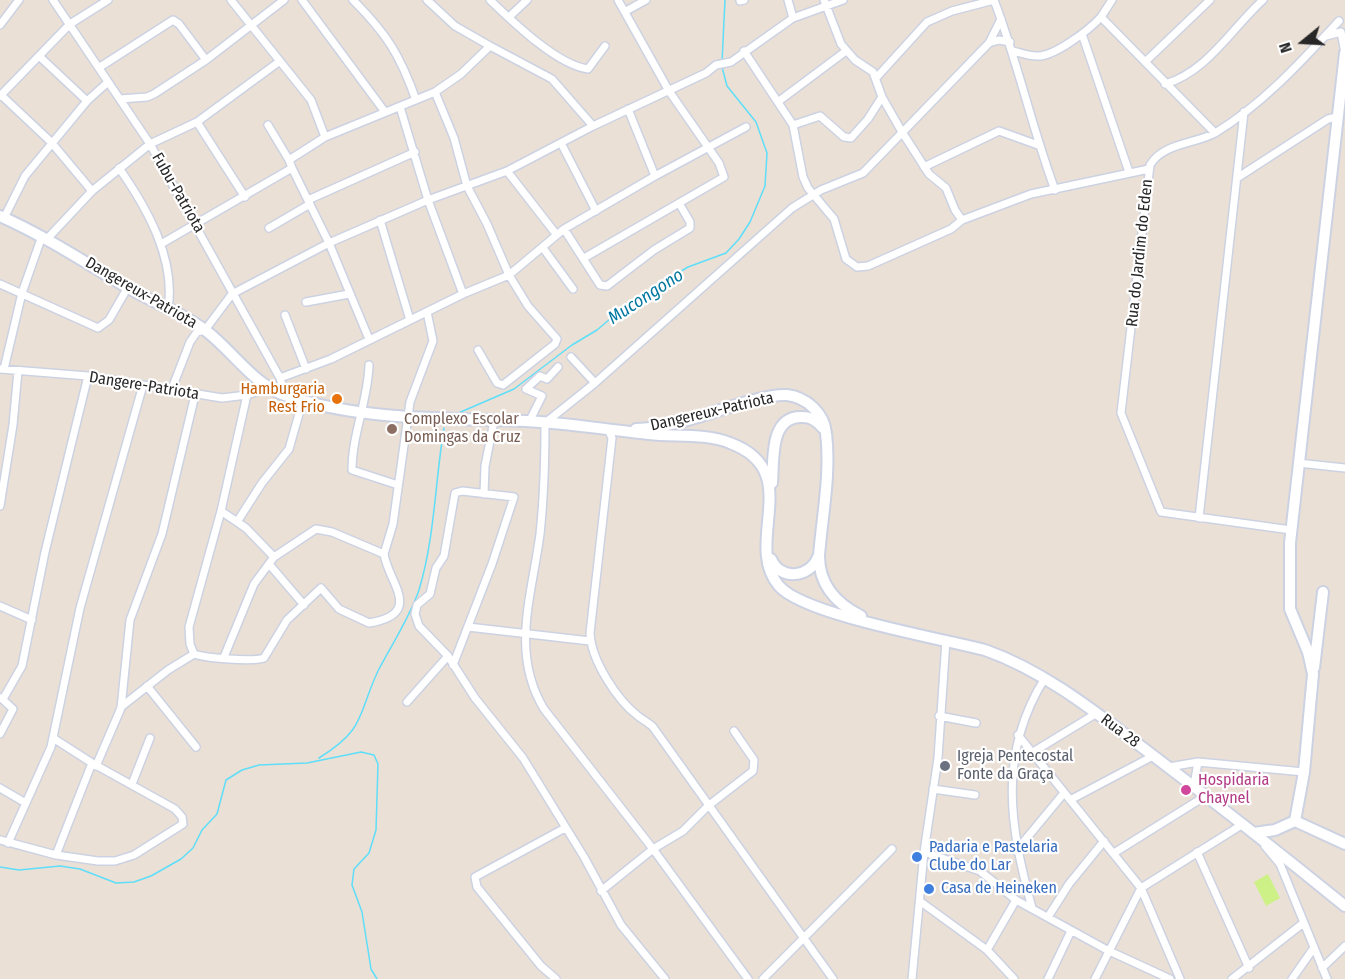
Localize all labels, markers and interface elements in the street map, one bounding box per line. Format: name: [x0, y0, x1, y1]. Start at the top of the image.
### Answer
north arrow: [1273, 12, 1333, 72]
text: N: [1275, 40, 1296, 55]
street label: Fubu-Patriota: [147, 150, 209, 236]
street label: Rua do Jardim do Eden: [1123, 178, 1157, 328]
street label: Dangereux-Patriota: [82, 253, 200, 333]
water label: Mucongono: [604, 265, 688, 329]
street label: Dangere-Patriota: [88, 368, 200, 404]
place label: Hamburgaria Rest Frio: [240, 380, 325, 418]
street label: Dangereux-Patriota: [648, 388, 776, 436]
marker: Hamburgaria Rest Frio: [330, 392, 344, 406]
place label: Complexo Escolar Domingas da Cruz: [404, 410, 520, 448]
marker: Complexo Escolar Domingas da Cruz: [385, 422, 399, 436]
street label: Rua 28: [1097, 710, 1143, 752]
place label: Igreja Pentecostal Fonte da Graça: [957, 747, 1073, 785]
marker: Igreja Pentecostal Fonte da Graça: [938, 759, 952, 773]
place label: Hospidaria Chaynel: [1198, 771, 1269, 809]
marker: Hospidaria Chaynel: [1179, 783, 1193, 797]
place label: Padaria e Pastelaria Clube do Lar: [929, 838, 1058, 876]
marker: Padaria e Pastelaria Clube do Lar: [910, 850, 924, 864]
place label: Casa de Heineken: [941, 879, 1057, 899]
marker: Casa de Heineken: [922, 882, 936, 896]

